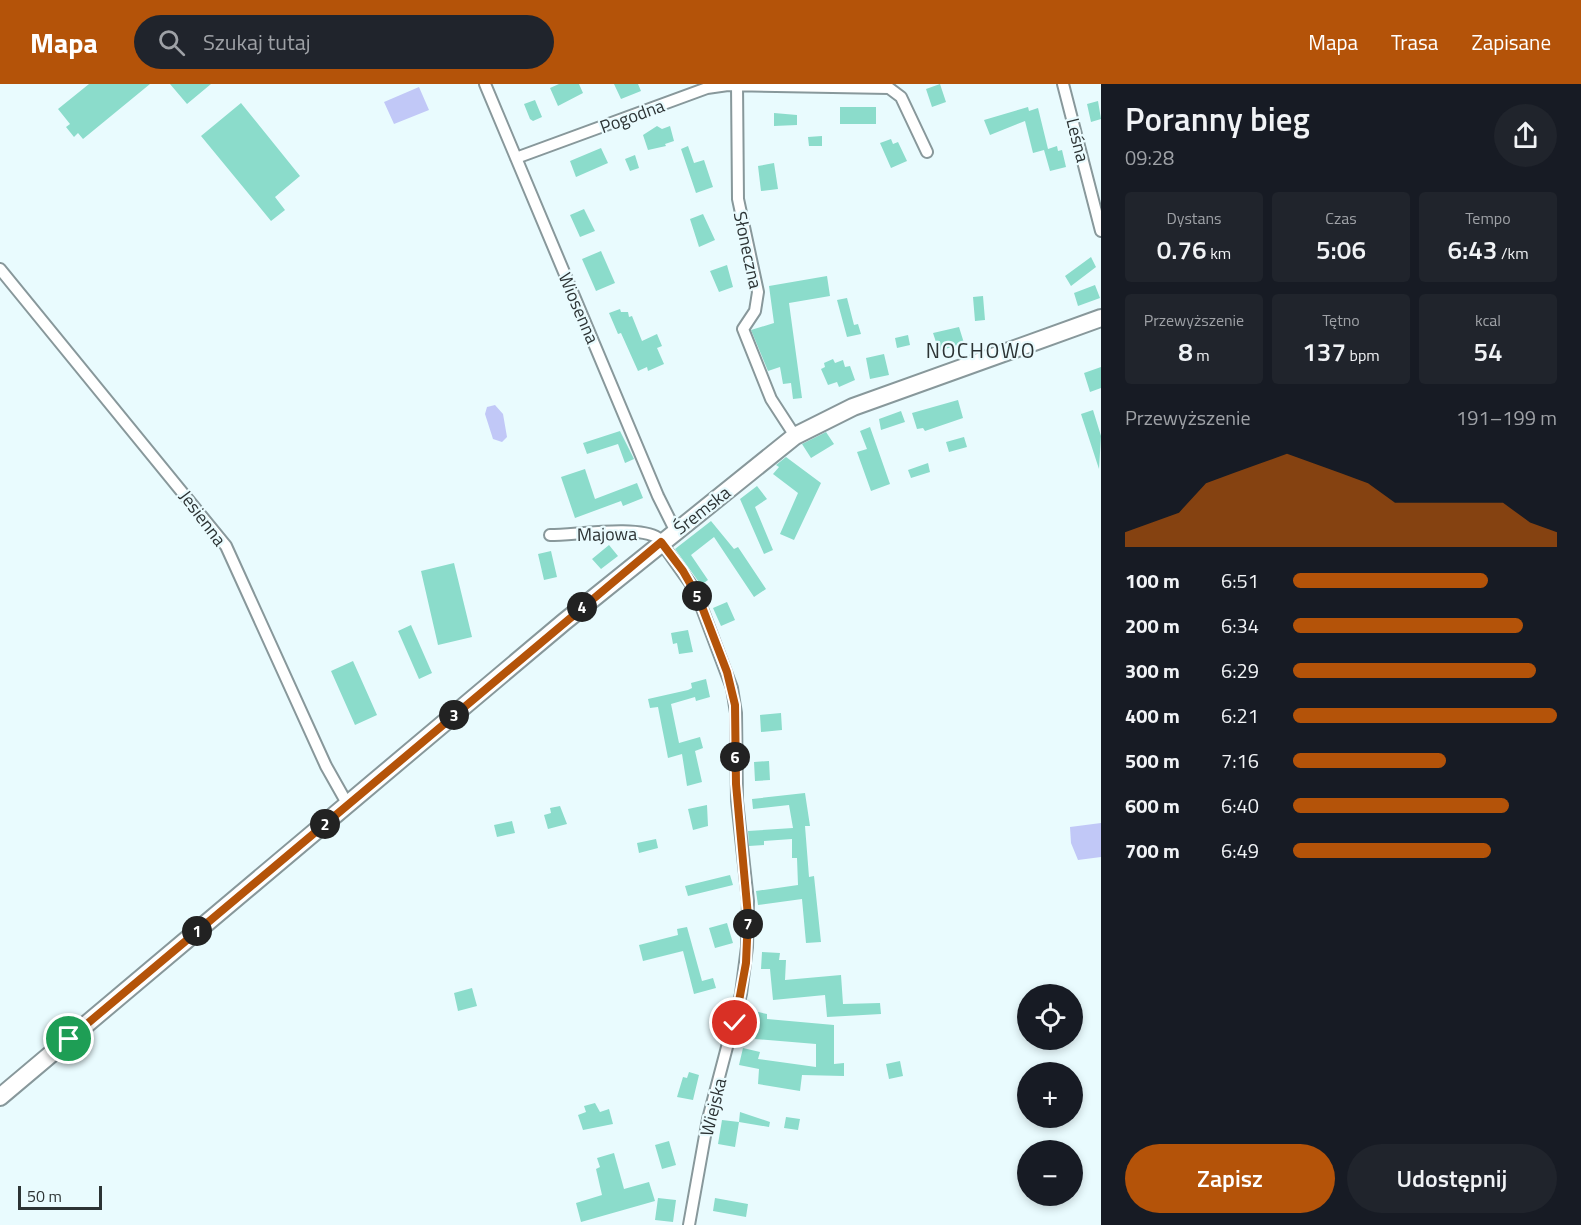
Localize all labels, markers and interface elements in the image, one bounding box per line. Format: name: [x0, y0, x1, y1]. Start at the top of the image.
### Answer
search box: [134, 15, 554, 69]
text: Mapa: [30, 21, 98, 64]
text: Szukaj tutaj: [203, 25, 311, 59]
icon: search: [155, 26, 188, 59]
text: Mapa: [1308, 26, 1358, 58]
text: Trasa: [1391, 26, 1438, 58]
text: Zapisane: [1471, 26, 1551, 58]
street label: Pogodna: [596, 92, 668, 140]
text: Poranny bieg: [1125, 94, 1310, 144]
button: share: [1494, 104, 1557, 167]
street label: Leśna: [1059, 115, 1097, 165]
text: 09:28: [1125, 142, 1174, 173]
text: Dystans: [1166, 206, 1222, 230]
text: Czas: [1325, 206, 1357, 230]
text: Tempo: [1465, 206, 1511, 230]
street label: Słoneczna: [727, 209, 769, 291]
text: 0.76: [1157, 230, 1207, 269]
text: 5:06: [1316, 230, 1366, 269]
text: 6:43: [1447, 230, 1497, 269]
text: km: [1207, 241, 1231, 265]
text: /km: [1497, 241, 1529, 265]
street label: Wiosenna: [552, 268, 606, 348]
text: Przewyższenie: [1144, 308, 1244, 332]
text: Tętno: [1322, 308, 1360, 332]
text: kcal: [1475, 308, 1501, 332]
text: 8: [1178, 332, 1193, 371]
text: 137: [1302, 332, 1346, 371]
text: 54: [1473, 332, 1503, 371]
district label: NOCHOWO: [926, 334, 1036, 366]
text: m: [1193, 343, 1210, 367]
text: bpm: [1346, 343, 1380, 367]
text: Przewyższenie: [1125, 402, 1250, 433]
text: 191–199 m: [1456, 402, 1557, 433]
street label: Śremska: [668, 479, 736, 541]
street label: Jesienna: [173, 484, 233, 552]
street label: Majowa: [577, 520, 637, 548]
text: 100 m: [1125, 565, 1180, 596]
text: 6:51: [1221, 565, 1259, 596]
pin: 5: [682, 581, 712, 611]
text: 5: [693, 584, 701, 608]
pin: 4: [567, 592, 597, 622]
text: 4: [578, 595, 586, 619]
text: 200 m: [1125, 610, 1180, 641]
text: 6:34: [1221, 610, 1259, 641]
text: 300 m: [1125, 655, 1180, 686]
text: 6:29: [1221, 655, 1259, 686]
pin: 3: [439, 700, 469, 730]
text: 400 m: [1125, 700, 1180, 731]
text: 6:21: [1221, 700, 1259, 731]
text: 3: [450, 703, 458, 727]
pin: 6: [720, 742, 750, 772]
text: 6: [731, 745, 739, 769]
text: 500 m: [1125, 745, 1180, 776]
text: 7:16: [1221, 745, 1259, 776]
text: 600 m: [1125, 790, 1180, 821]
text: 6:40: [1221, 790, 1259, 821]
pin: 2: [310, 809, 340, 839]
text: 2: [321, 812, 329, 836]
text: 700 m: [1125, 835, 1180, 866]
text: 6:49: [1221, 835, 1259, 866]
pin: 7: [733, 909, 763, 939]
text: 7: [744, 912, 752, 936]
pin: 1: [182, 916, 212, 946]
text: 1: [193, 919, 201, 943]
map controls: [1017, 984, 1083, 1206]
button: locate: [1017, 984, 1083, 1050]
pin: [709, 997, 760, 1048]
icon: check: [718, 1006, 751, 1039]
pin: [43, 1013, 94, 1064]
icon: arrive: [52, 1022, 85, 1055]
button: +: [1017, 1062, 1083, 1128]
street label: Wiejska: [693, 1075, 733, 1139]
button: −: [1017, 1140, 1083, 1206]
button: Zapisz: [1125, 1144, 1335, 1213]
button: Udostępnij: [1347, 1144, 1557, 1213]
scale bar: [18, 1183, 102, 1210]
text: 50 m: [27, 1184, 62, 1208]

